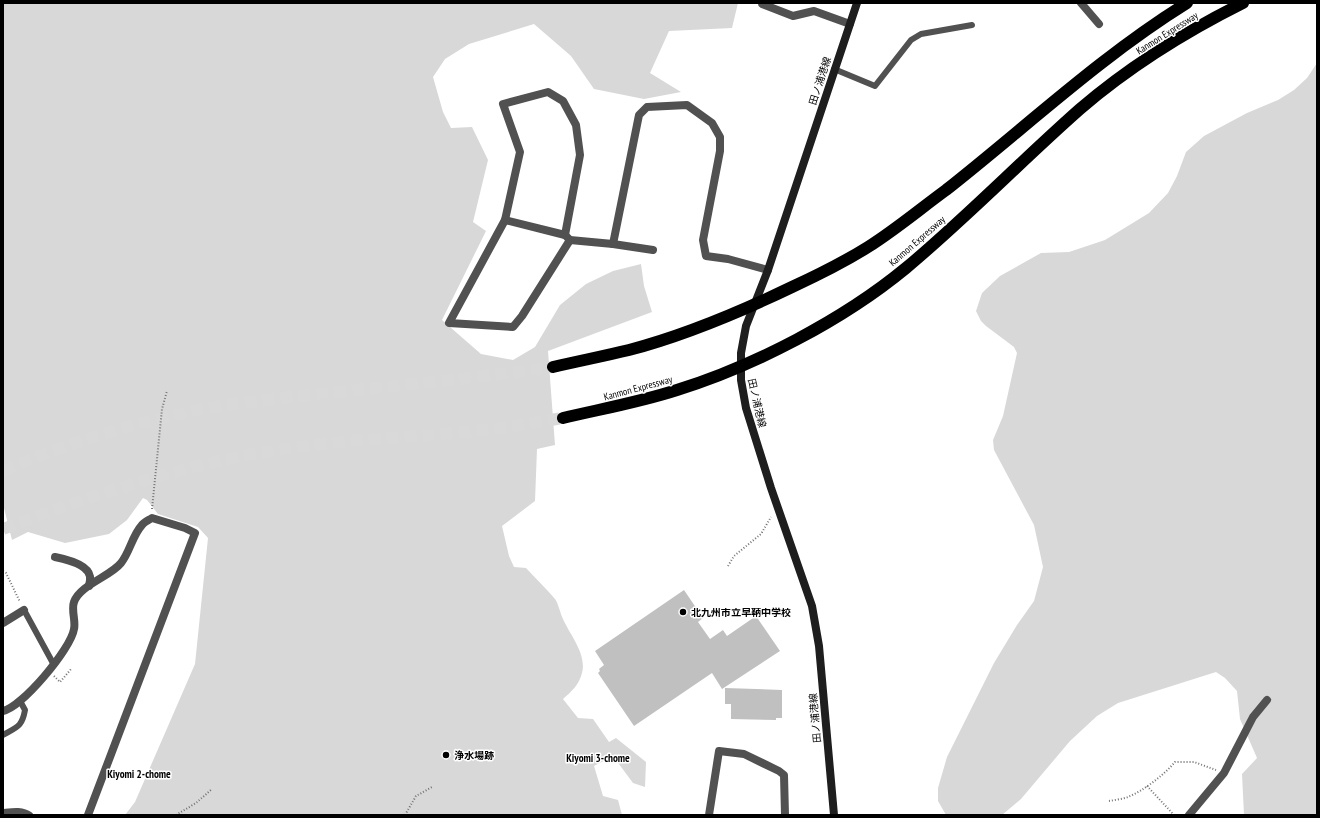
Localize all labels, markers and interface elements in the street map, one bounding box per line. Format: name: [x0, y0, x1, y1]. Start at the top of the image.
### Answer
street label: Kanmon Expressway: [1134, 9, 1201, 57]
street label: 田ノ浦港線: [806, 55, 834, 107]
street label: Kanmon Expressway: [886, 213, 948, 269]
street label: Kanmon Expressway: [602, 373, 674, 403]
street label: 田ノ浦港線: [745, 377, 769, 429]
place label: 北九州市立早鞆中学校: [691, 606, 791, 619]
marker: 北九州市立早鞆中学校: [678, 607, 688, 617]
street label: 田ノ浦港線: [806, 693, 824, 743]
place label: 浄水場跡: [454, 749, 494, 762]
marker: 浄水場跡: [441, 750, 451, 760]
district label: Kiyomi 3-chome: [566, 751, 630, 765]
district label: Kiyomi 2-chome: [107, 767, 171, 781]

